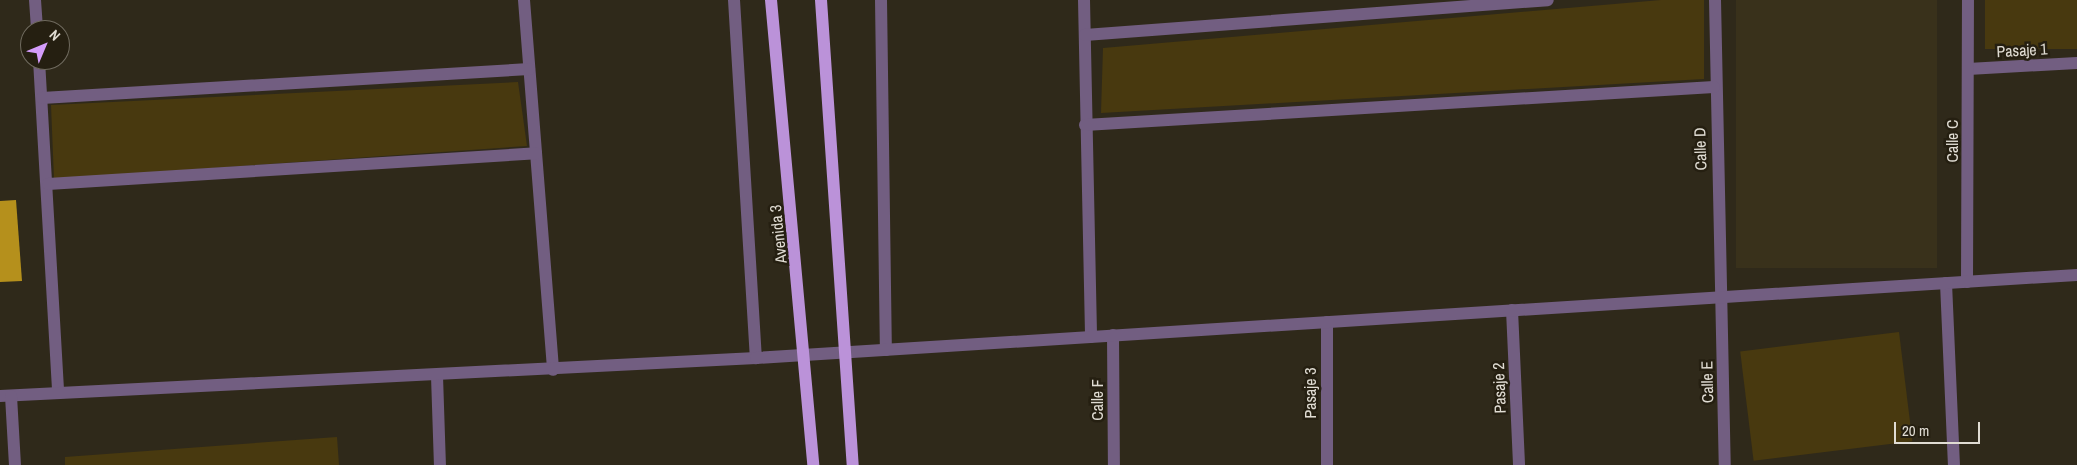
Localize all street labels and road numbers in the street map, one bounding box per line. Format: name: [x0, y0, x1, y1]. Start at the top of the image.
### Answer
street label: Pasaje 1: [1996, 39, 2048, 61]
street label: Calle C: [1942, 119, 1962, 163]
street label: Calle D: [1690, 127, 1710, 171]
street label: Avenida 3: [765, 204, 791, 264]
street label: Calle E: [1697, 361, 1717, 403]
street label: Pasaje 2: [1489, 362, 1509, 414]
street label: Pasaje 3: [1300, 367, 1320, 419]
street label: Calle F: [1087, 379, 1107, 421]

